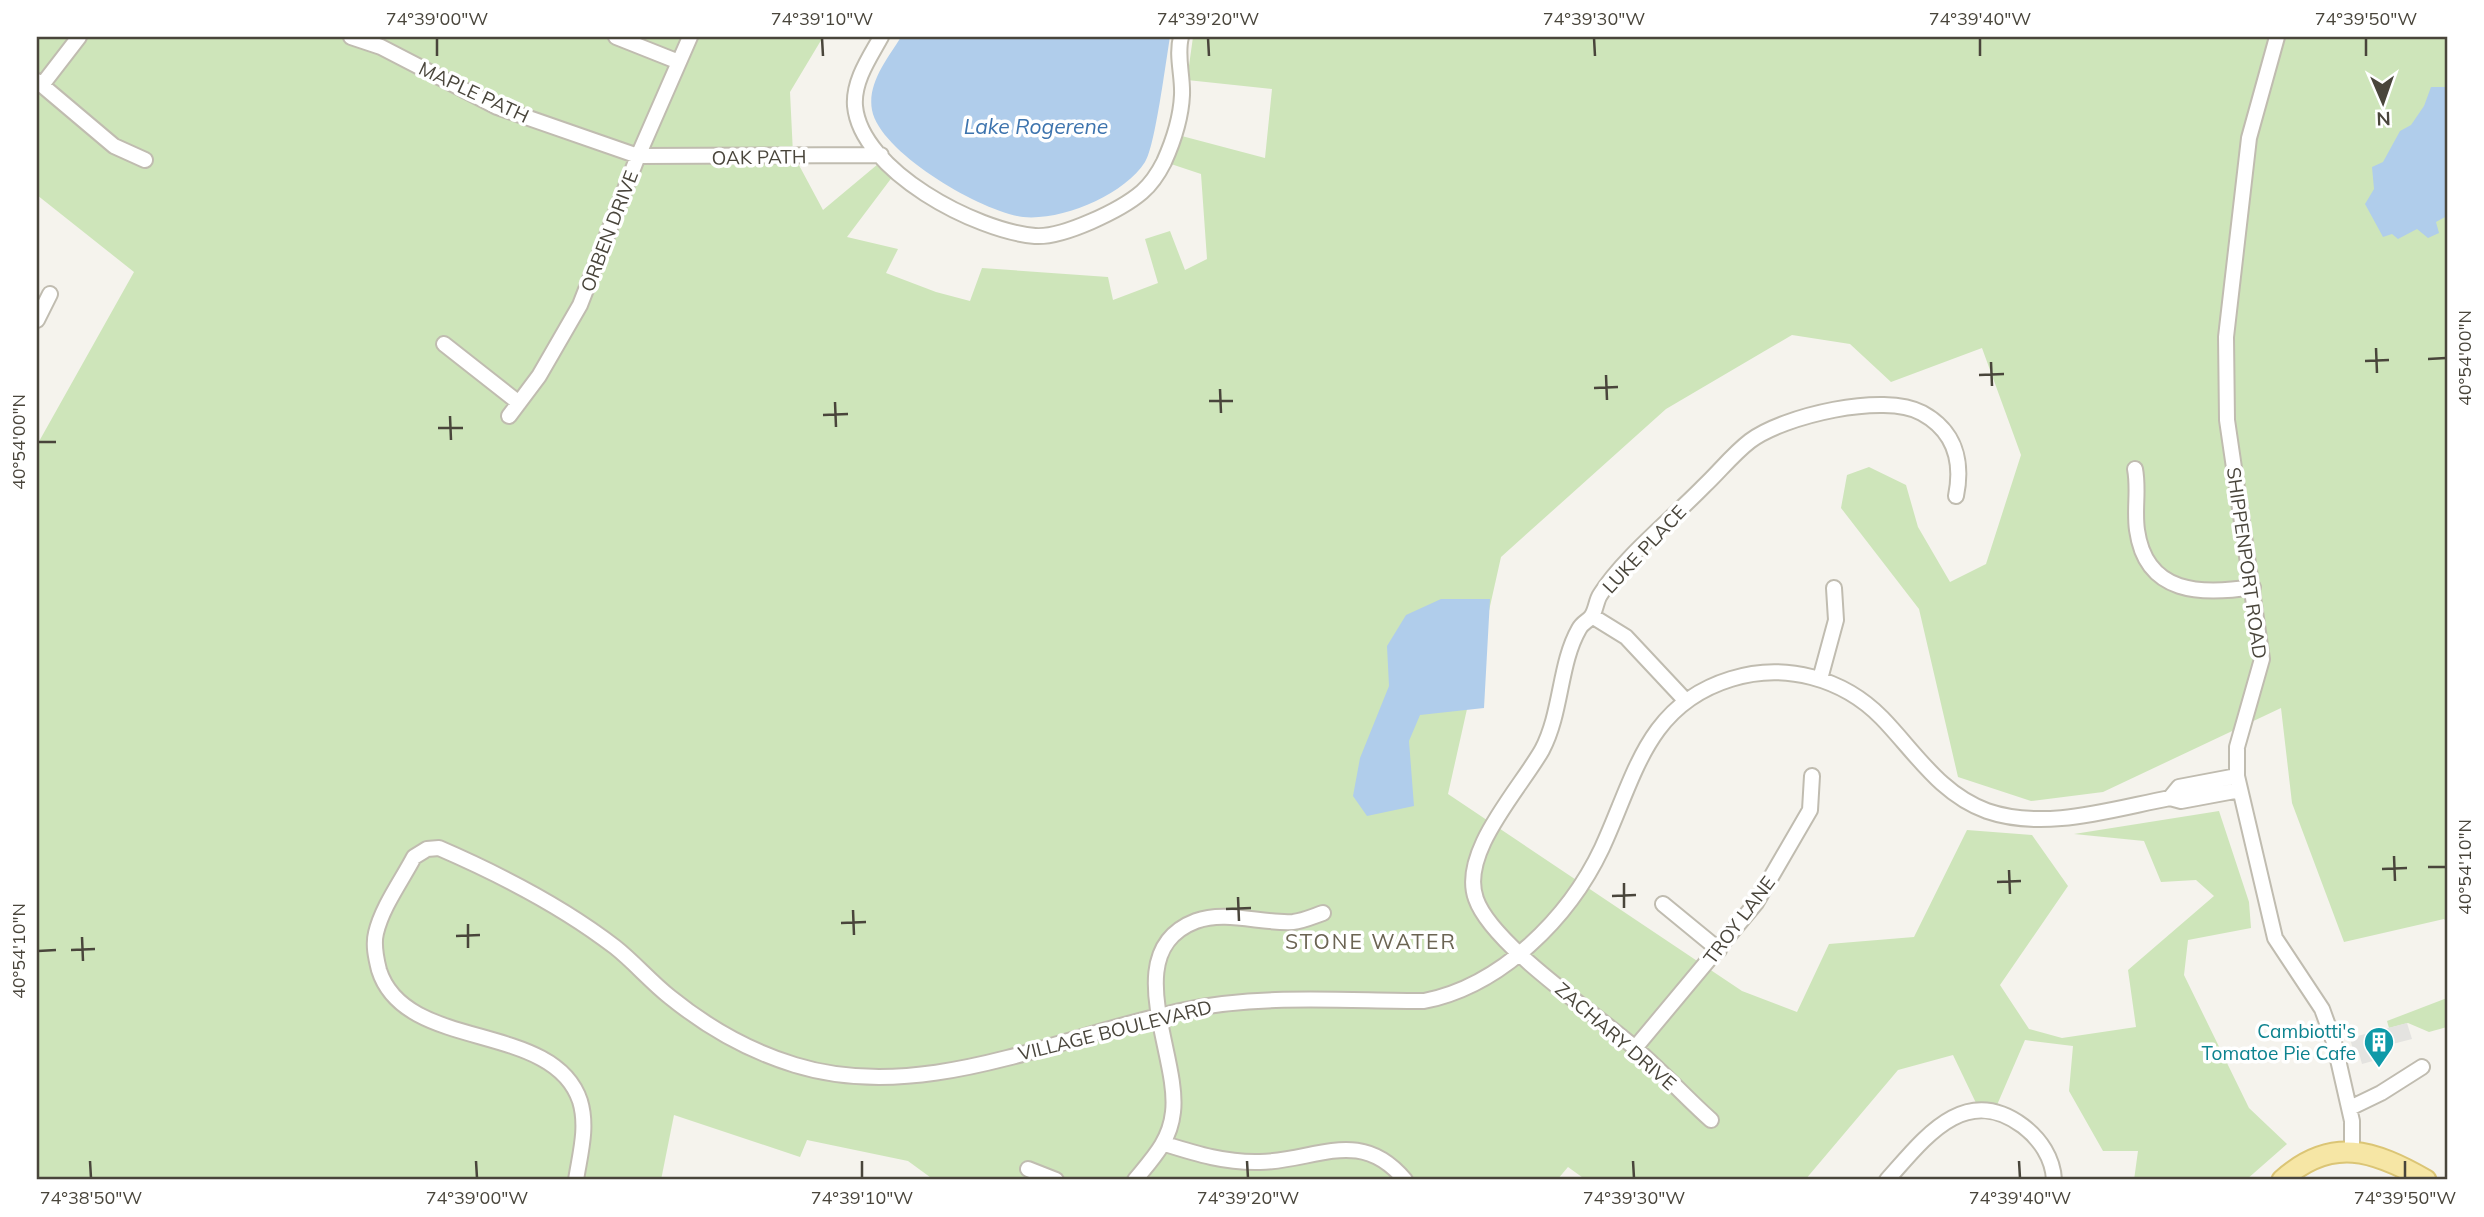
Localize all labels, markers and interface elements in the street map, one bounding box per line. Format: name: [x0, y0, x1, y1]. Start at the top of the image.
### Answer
text: 74°39'00"W: [386, 7, 488, 30]
text: 74°39'10"W: [771, 7, 873, 30]
text: 74°39'20"W: [1157, 7, 1259, 30]
text: 74°39'30"W: [1543, 7, 1645, 30]
text: 74°39'40"W: [1929, 7, 2031, 30]
text: 74°39'50"W: [2315, 7, 2417, 30]
street label: MAPLE PATH: [415, 56, 533, 128]
north arrow: [2348, 66, 2418, 136]
text: N: [2376, 107, 2391, 131]
water label: Lake Rogerene: [964, 113, 1108, 139]
street label: OAK PATH: [711, 144, 807, 170]
street label: ORBEN DRIVE: [575, 167, 643, 295]
text: 40°54'00"N: [2453, 310, 2476, 406]
text: 40°54'00"N: [7, 394, 30, 490]
street label: SHIPPENPORT ROAD: [2222, 466, 2272, 660]
street label: LUKE PLACE: [1597, 500, 1691, 598]
text: 40°54'10"N: [2453, 819, 2476, 915]
street label: TROY LANE: [1698, 871, 1780, 969]
text: 40°54'10"N: [7, 903, 30, 999]
district label: STONE WATER: [1285, 928, 1457, 954]
street label: ZACHARY DRIVE: [1551, 977, 1681, 1095]
street label: VILLAGE BOULEVARD: [1016, 994, 1214, 1066]
place label: Cambiotti's Tomatoe Pie Cafe: [2202, 1019, 2356, 1065]
building icon: Cambiotti's Tomatoe Pie Cafe: [2362, 1025, 2396, 1069]
text: 74°38'50"W: [40, 1186, 142, 1209]
text: 74°39'00"W: [426, 1186, 528, 1209]
text: 74°39'10"W: [811, 1186, 913, 1209]
text: 74°39'20"W: [1197, 1186, 1299, 1209]
text: 74°39'30"W: [1583, 1186, 1685, 1209]
text: 74°39'40"W: [1969, 1186, 2071, 1209]
text: 74°39'50"W: [2354, 1186, 2456, 1209]

